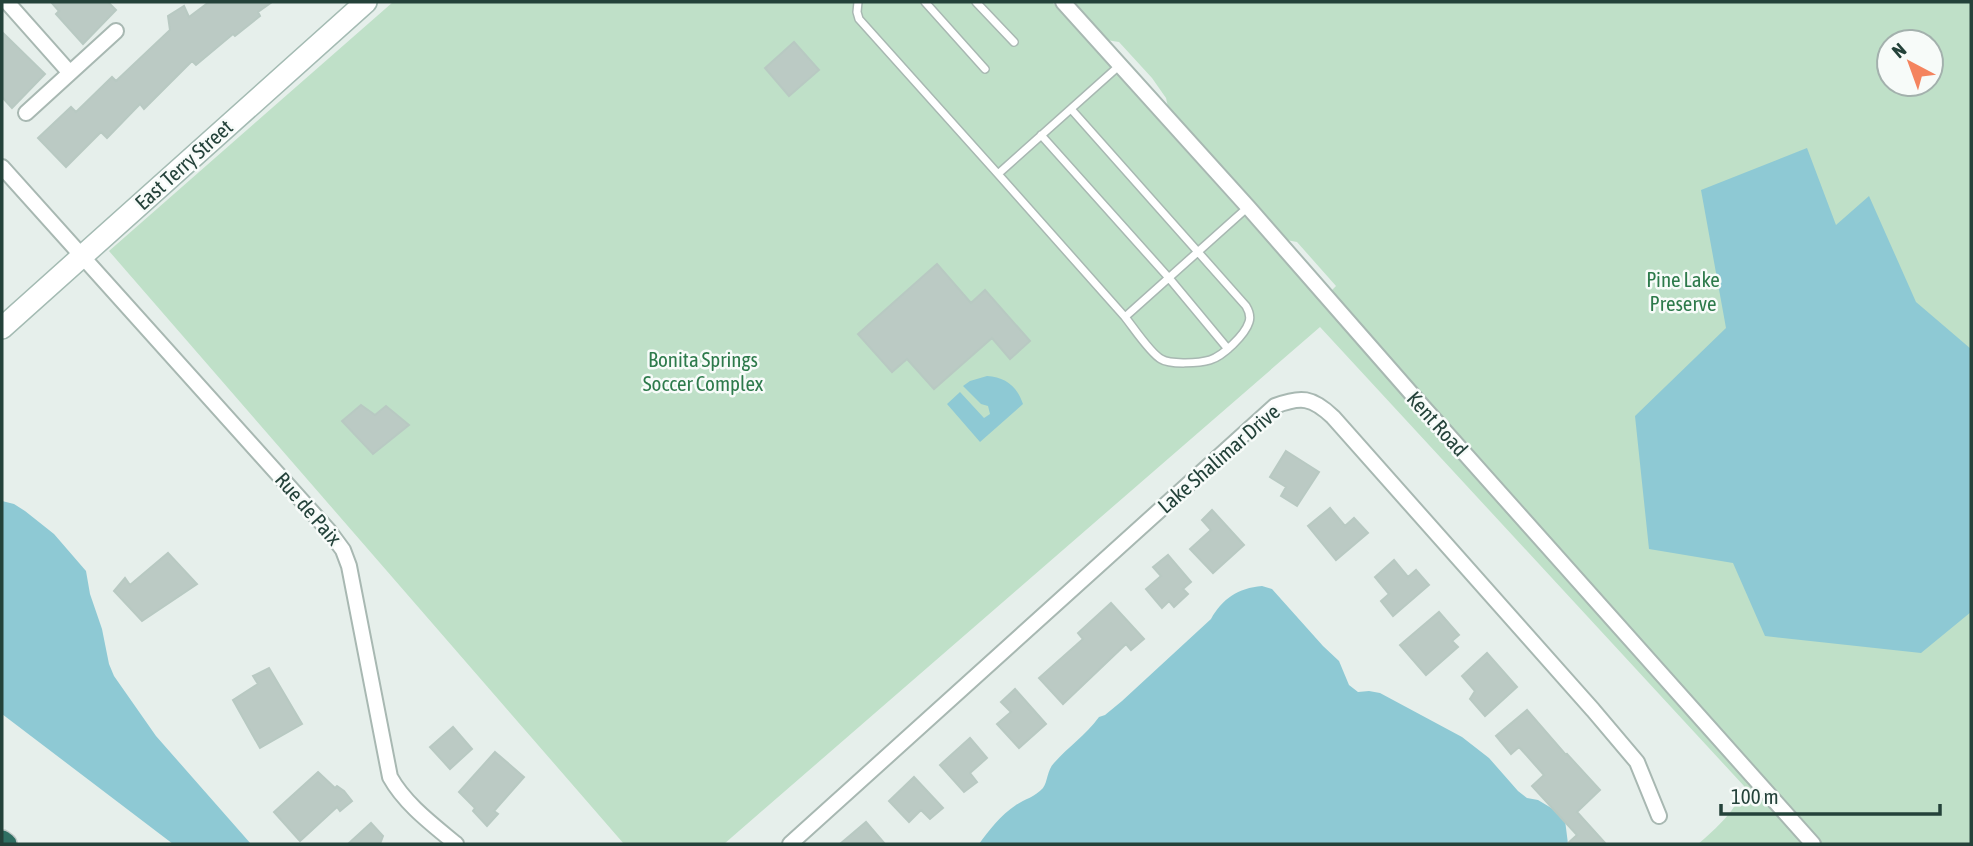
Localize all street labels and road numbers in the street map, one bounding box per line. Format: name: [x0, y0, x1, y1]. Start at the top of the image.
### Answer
street label: East Terry Street: [130, 114, 237, 214]
street label: Kent Road: [1403, 386, 1473, 461]
street label: Lake Shalimar Drive: [1153, 399, 1284, 517]
street label: Rue de Paix: [271, 467, 347, 550]

